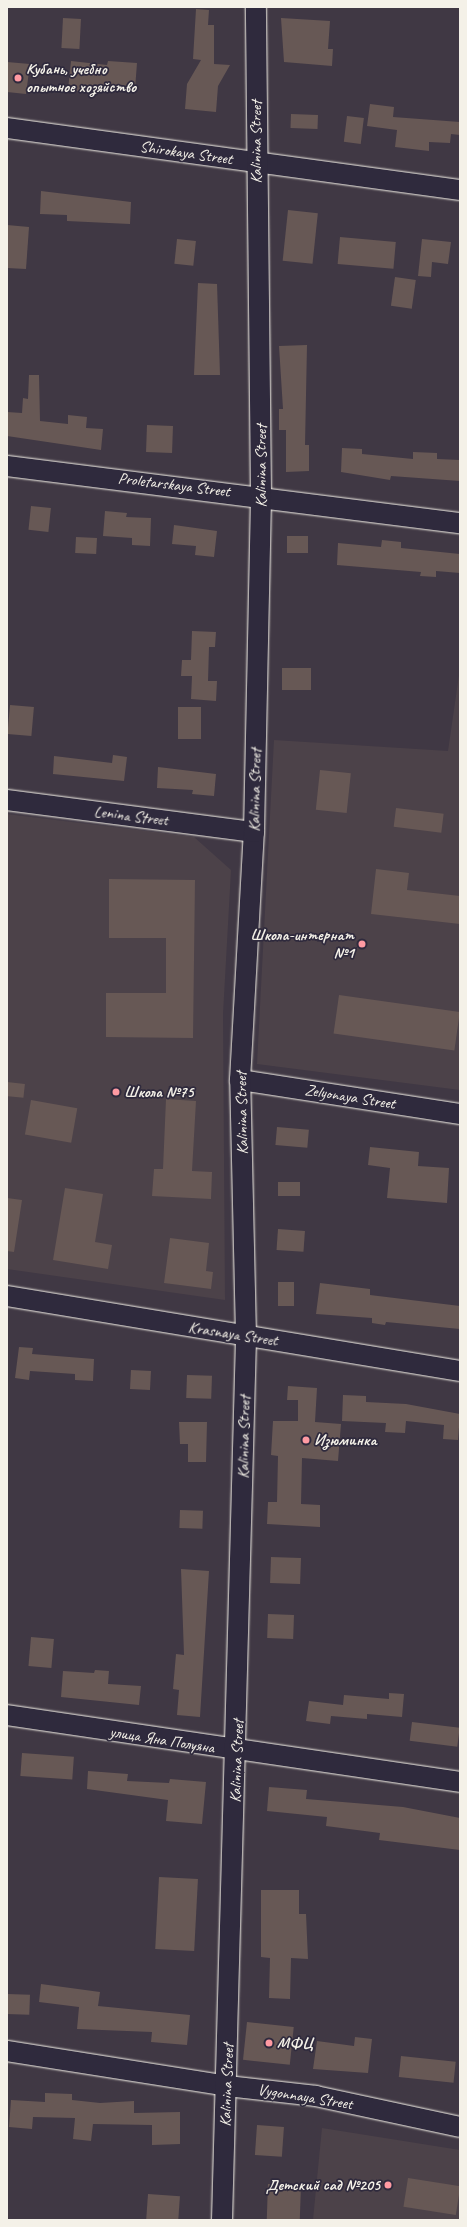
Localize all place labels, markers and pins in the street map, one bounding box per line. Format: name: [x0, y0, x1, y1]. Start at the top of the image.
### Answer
place label: Кубань, учебно опытное хозяйство: [26, 59, 135, 97]
marker: Кубань, учебно опытное хозяйство: [13, 73, 23, 83]
place label: Школа-интернат №1: [250, 925, 354, 963]
marker: Школа-интернат №1: [357, 939, 367, 949]
place label: Школа №75: [124, 1082, 193, 1102]
marker: Школа №75: [111, 1087, 121, 1097]
place label: Изюминка: [314, 1430, 376, 1450]
marker: Изюминка: [301, 1435, 311, 1445]
place label: МФЦ: [277, 2033, 313, 2053]
marker: МФЦ: [264, 2038, 274, 2048]
place label: Детский сад №205: [266, 2175, 380, 2195]
marker: Детский сад №205: [383, 2180, 393, 2190]

